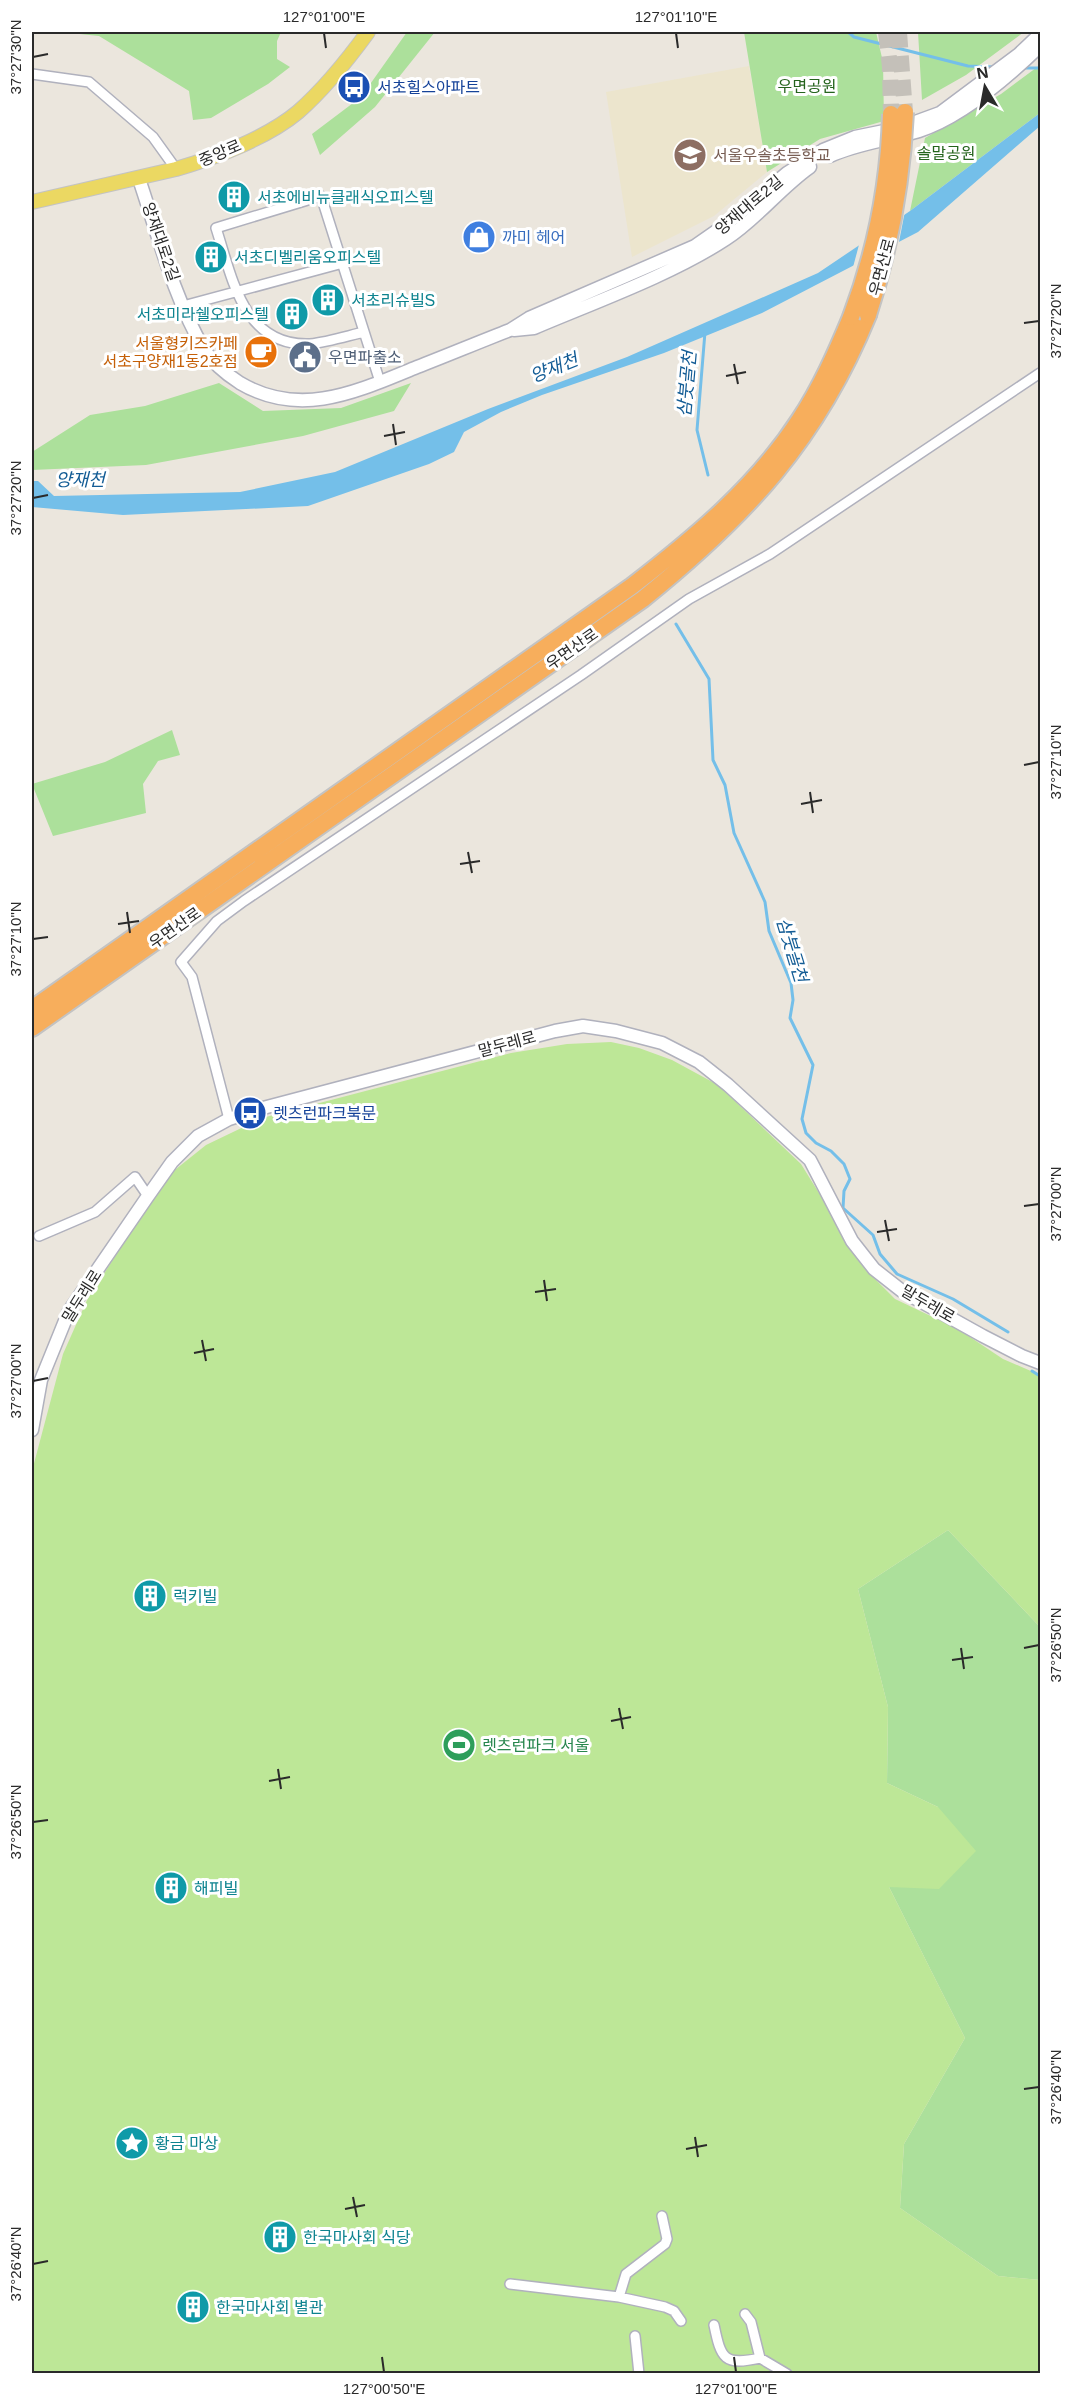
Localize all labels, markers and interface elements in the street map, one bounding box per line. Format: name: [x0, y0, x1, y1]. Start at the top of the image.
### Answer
text: 127°01'00"E: [283, 8, 365, 25]
text: 127°01'10"E: [635, 8, 717, 25]
text: 37°27'30"N: [7, 19, 24, 95]
north arrow: [955, 57, 1015, 117]
text: N: [975, 63, 990, 82]
bus stop icon: 서초힐스아파트: [336, 69, 372, 105]
park label: 우면공원: [778, 78, 836, 95]
place label: 서초힐스아파트: [377, 79, 480, 96]
street label: 중앙로: [196, 136, 244, 169]
school or university icon: 서울우솔초등학교: [672, 137, 708, 173]
park label: 솔말공원: [917, 145, 975, 162]
place label: 서울우솔초등학교: [713, 147, 831, 164]
street label: 양재대로2길: [712, 172, 786, 238]
building icon: 서초에비뉴클래식오피스텔: [216, 179, 252, 215]
place label: 서초에비뉴클래식오피스텔: [257, 189, 434, 206]
street label: 양재대로2길: [140, 200, 182, 284]
shop icon: 까미 헤어: [461, 219, 497, 255]
place label: 까미 헤어: [502, 229, 565, 246]
street label: 우면산로: [866, 236, 898, 298]
building icon: 서초디벨리움오피스텔: [193, 239, 229, 275]
place label: 서초디벨리움오피스텔: [234, 249, 381, 266]
building icon: 서초리슈빌S: [310, 282, 346, 318]
text: 37°27'20"N: [1047, 283, 1064, 359]
place label: 서초리슈빌S: [351, 292, 435, 309]
building icon: 서초미라쉘오피스텔: [274, 296, 310, 332]
place label: 서초미라쉘오피스텔: [137, 306, 269, 323]
cafe icon: 서울형키즈카페 서초구양재1동2호점: [243, 334, 279, 370]
place label: 서울형키즈카페 서초구양재1동2호점: [102, 335, 238, 370]
public building icon: 우면파출소: [287, 339, 323, 375]
water label: 삼붓골천: [674, 348, 700, 418]
place label: 우면파출소: [328, 349, 402, 366]
water label: 양재천: [527, 349, 583, 387]
text: 37°27'20"N: [7, 460, 24, 536]
water label: 양재천: [55, 470, 107, 490]
street label: 우면산로: [543, 625, 601, 673]
text: 37°27'10"N: [1047, 724, 1064, 800]
text: 37°27'10"N: [7, 901, 24, 977]
street label: 우면산로: [146, 904, 204, 952]
water label: 삼붓골천: [773, 915, 812, 987]
street label: 말두레로: [476, 1028, 538, 1060]
bus stop icon: 렛츠런파크북문: [232, 1095, 268, 1131]
place label: 렛츠런파크북문: [273, 1105, 376, 1122]
text: 37°27'00"N: [1047, 1166, 1064, 1242]
street label: 말두레로: [59, 1266, 105, 1325]
street label: 말두레로: [898, 1282, 958, 1326]
text: 37°27'00"N: [7, 1343, 24, 1419]
building icon: 럭키빌: [132, 1578, 168, 1614]
place label: 럭키빌: [173, 1588, 217, 1605]
text: 37°26'50"N: [1047, 1607, 1064, 1683]
sports icon: 렛츠런파크 서울: [441, 1727, 477, 1763]
place label: 렛츠런파크 서울: [482, 1737, 590, 1754]
text: 37°26'50"N: [7, 1784, 24, 1860]
building icon: 해피빌: [153, 1870, 189, 1906]
place label: 해피빌: [194, 1880, 238, 1897]
text: 37°26'40"N: [1047, 2049, 1064, 2125]
place icon: 황금 마상: [114, 2125, 150, 2161]
place label: 황금 마상: [155, 2135, 219, 2152]
building icon: 한국마사회 식당: [262, 2219, 298, 2255]
text: 37°26'40"N: [7, 2226, 24, 2302]
place label: 한국마사회 식당: [303, 2229, 411, 2246]
building icon: 한국마사회 별관: [175, 2289, 211, 2325]
place label: 한국마사회 별관: [216, 2299, 324, 2316]
text: 127°00'50"E: [343, 2380, 425, 2397]
text: 127°01'00"E: [695, 2380, 777, 2397]

